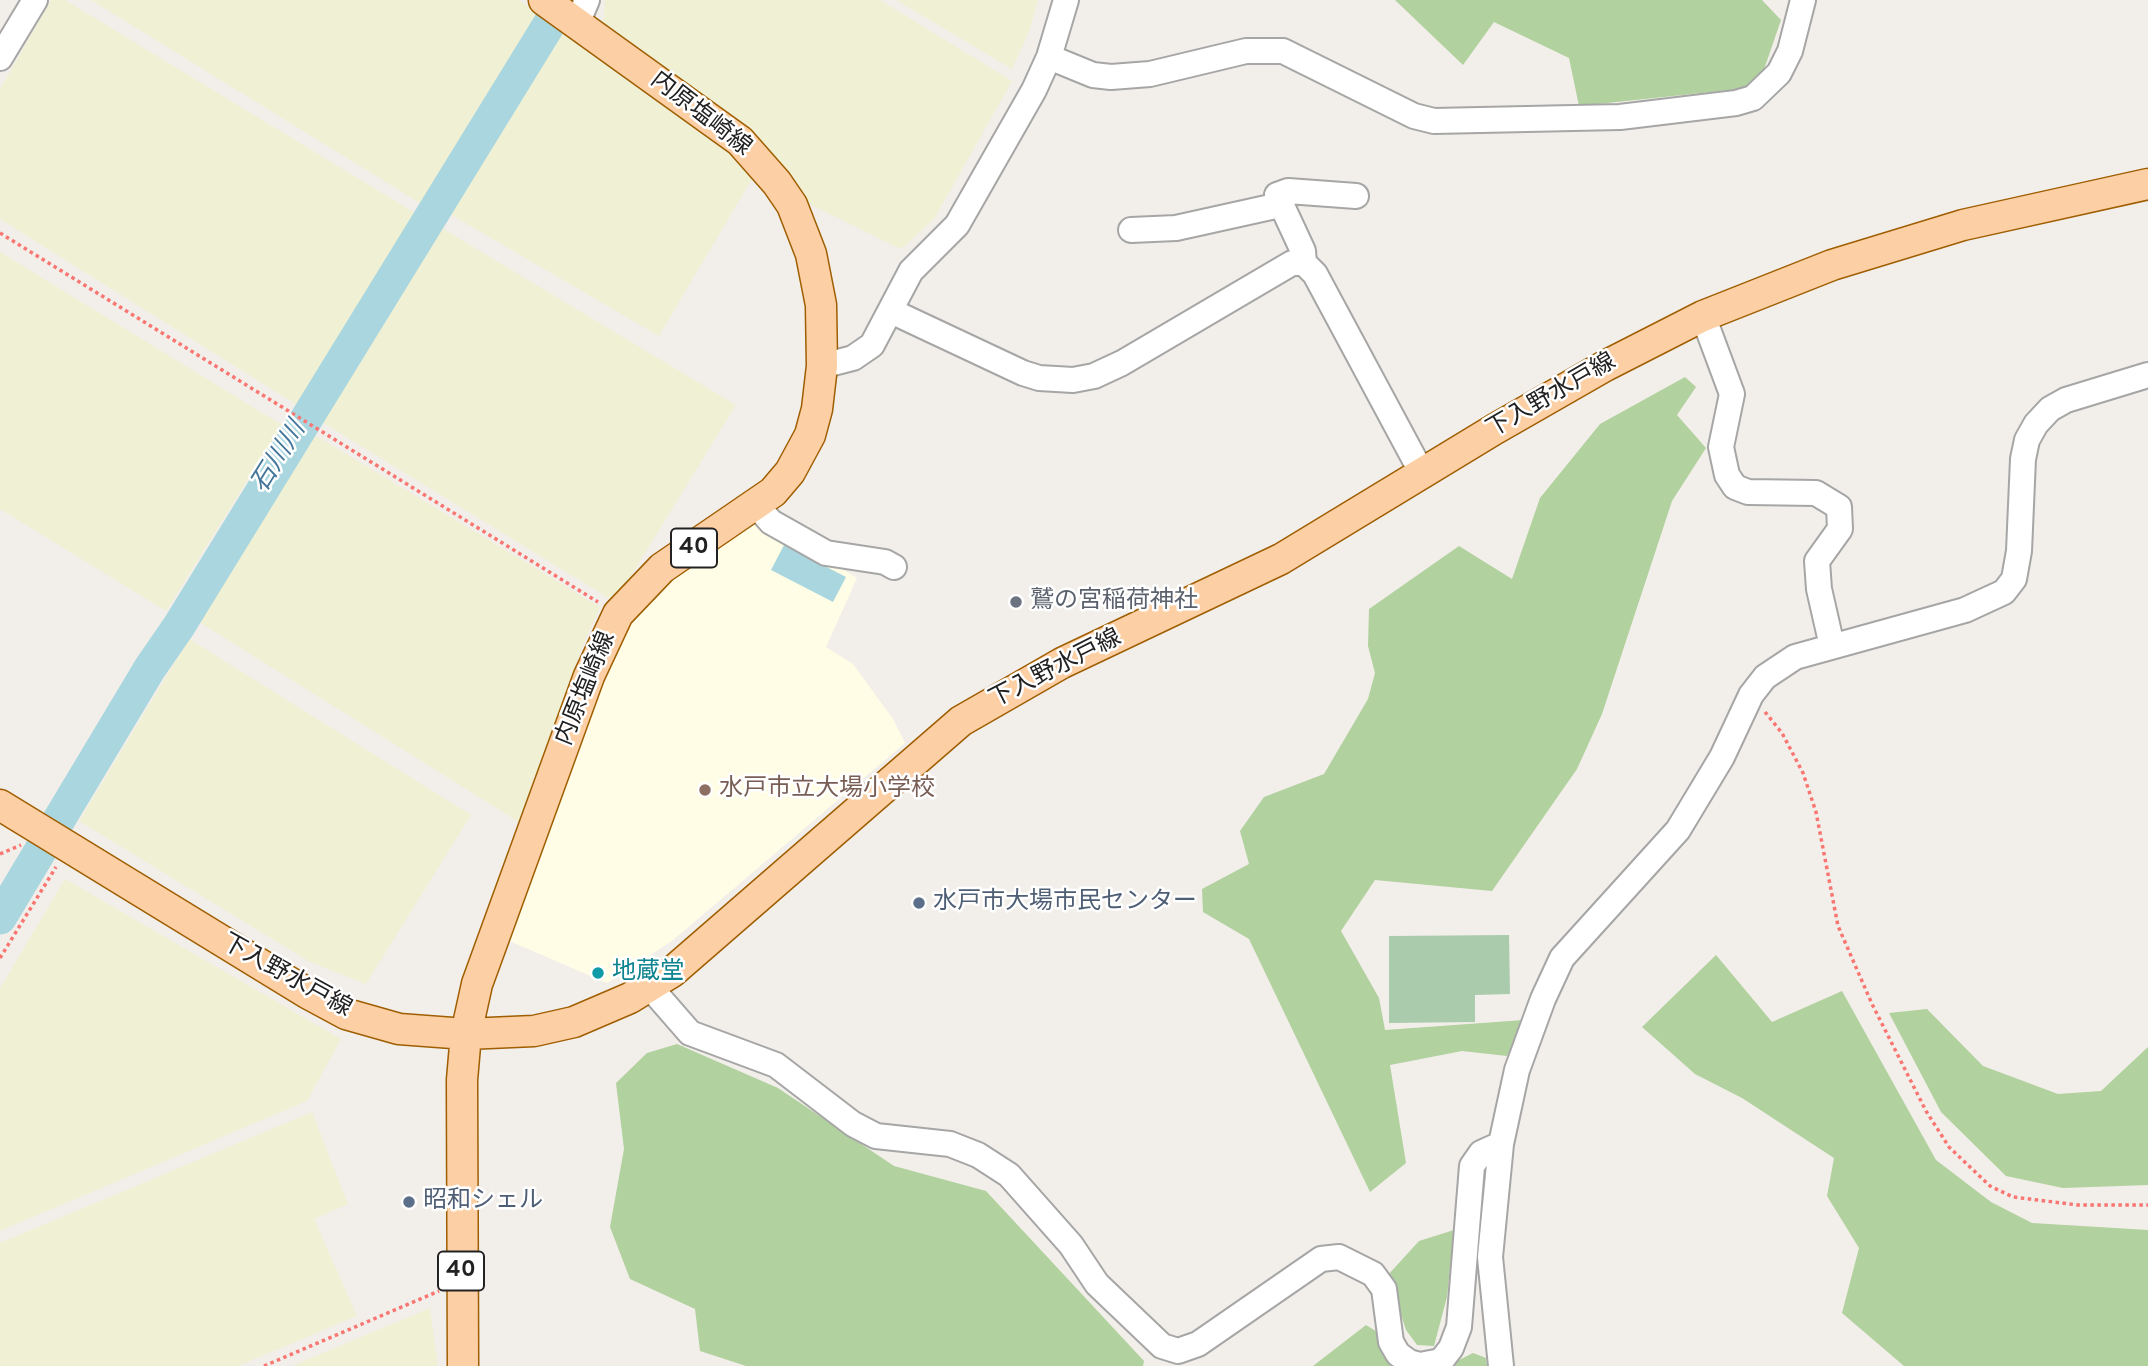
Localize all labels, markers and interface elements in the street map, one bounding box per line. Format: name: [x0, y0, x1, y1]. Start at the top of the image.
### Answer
street label: 内原塩崎線: [644, 67, 756, 163]
street label: 下入野水戸線: [1482, 349, 1622, 445]
water label: 石川川: [246, 417, 314, 499]
road number: 40: [671, 528, 717, 568]
place label: 鷲の宮稲荷神社: [1030, 588, 1198, 616]
marker: 鷲の宮稲荷神社: [1008, 594, 1024, 610]
street label: 下入野水戸線: [985, 624, 1127, 716]
street label: 内原塩崎線: [551, 628, 623, 750]
place label: 水戸市立大場小学校: [719, 776, 935, 804]
marker: 水戸市立大場小学校: [697, 782, 713, 798]
place label: 水戸市大場市民センター: [933, 889, 1197, 917]
marker: 水戸市大場市民センター: [911, 895, 927, 911]
street label: 下入野水戸線: [216, 929, 356, 1025]
place label: 地蔵堂: [612, 959, 684, 987]
marker: 地蔵堂: [590, 965, 606, 981]
place label: 昭和シェル: [423, 1188, 543, 1216]
marker: 昭和シェル: [401, 1194, 417, 1210]
road number: 40: [438, 1252, 484, 1290]

